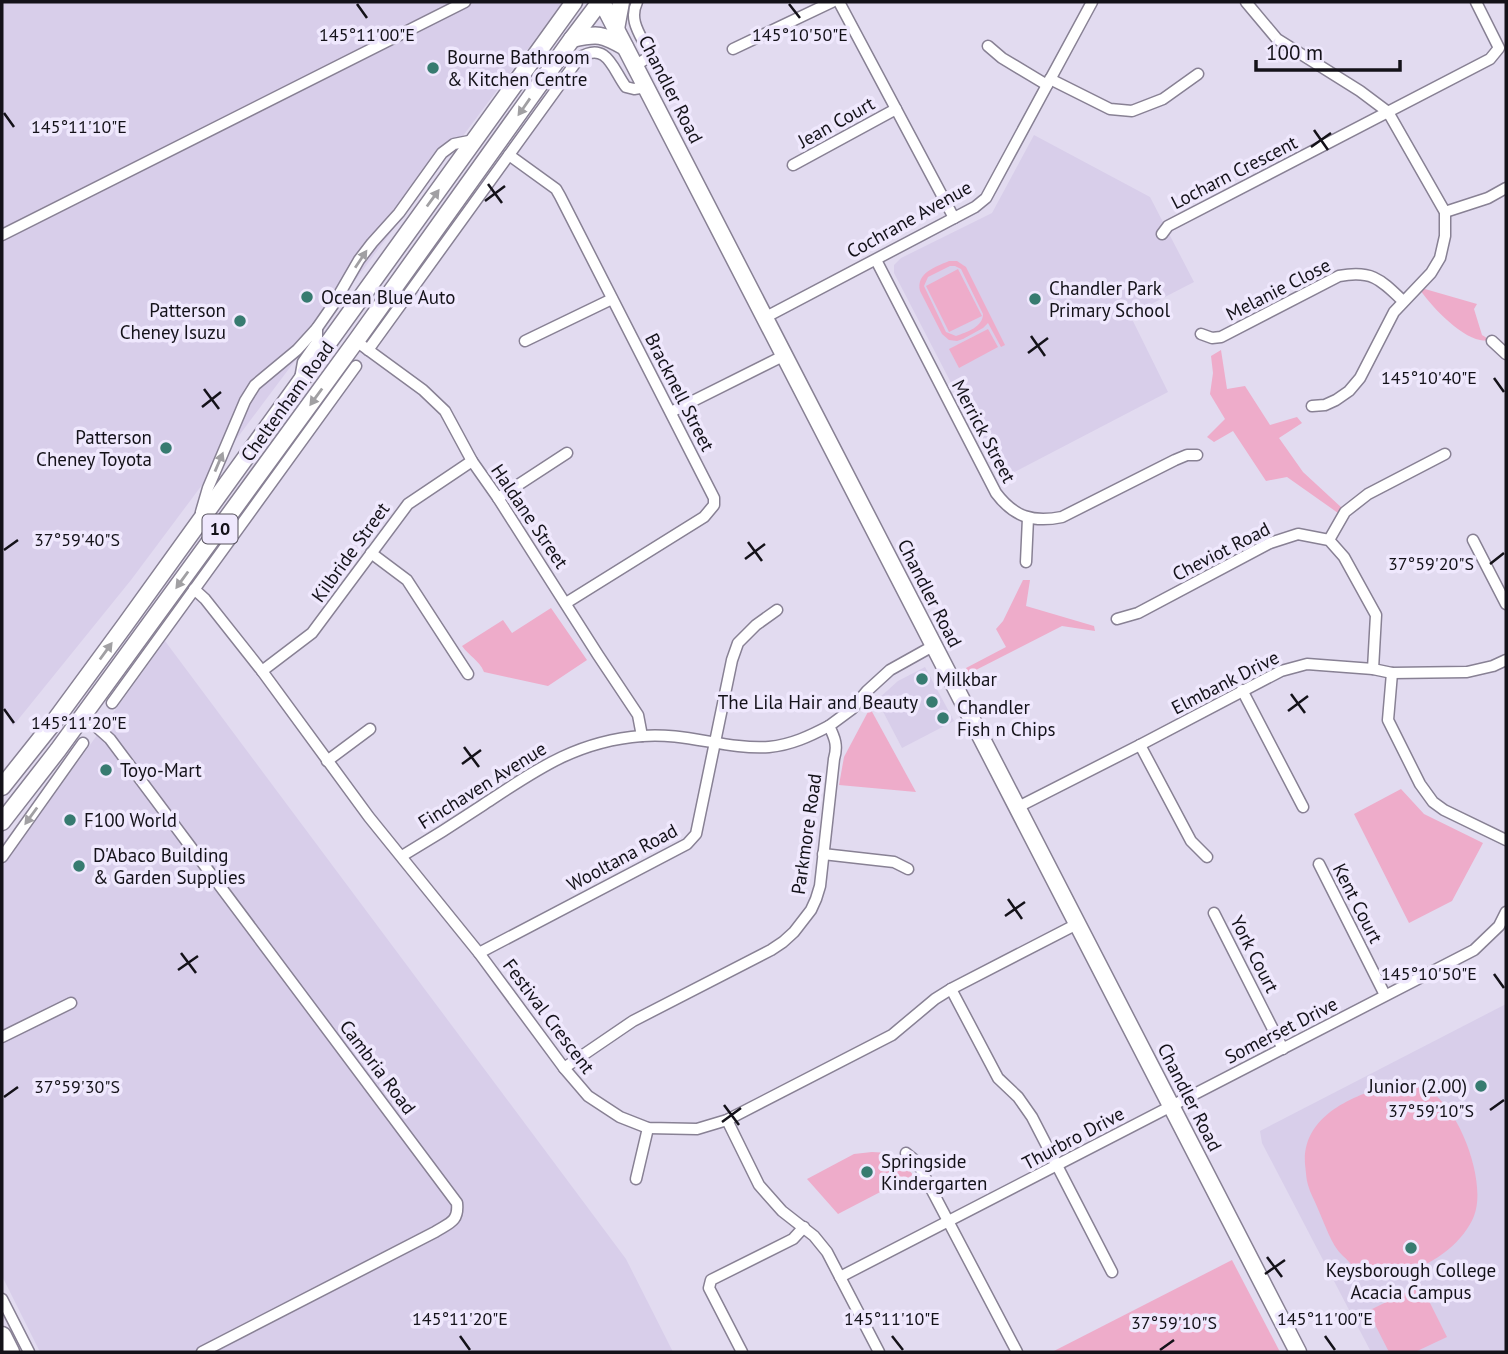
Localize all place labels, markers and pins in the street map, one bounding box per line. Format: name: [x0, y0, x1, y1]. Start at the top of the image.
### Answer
place label: Bourne Bathroom & Kitchen Centre: [447, 45, 590, 91]
marker: Bourne Bathroom & Kitchen Centre: [425, 60, 441, 76]
place label: Chandler Park Primary School: [1049, 276, 1170, 322]
place label: Ocean Blue Auto: [321, 285, 455, 309]
marker: Ocean Blue Auto: [299, 289, 315, 305]
marker: Chandler Park Primary School: [1027, 291, 1043, 307]
place label: Patterson Cheney Isuzu: [120, 298, 226, 344]
marker: Patterson Cheney Isuzu: [232, 313, 248, 329]
place label: Patterson Cheney Toyota: [36, 425, 152, 471]
marker: Patterson Cheney Toyota: [158, 440, 174, 456]
place label: Milkbar: [936, 667, 997, 691]
marker: Milkbar: [914, 671, 930, 687]
place label: The Lila Hair and Beauty: [718, 690, 918, 714]
marker: The Lila Hair and Beauty: [924, 694, 940, 710]
place label: Chandler Fish n Chips: [957, 695, 1055, 741]
marker: Chandler Fish n Chips: [935, 710, 951, 726]
place label: Toyo-Mart: [120, 758, 202, 782]
marker: Toyo-Mart: [98, 762, 114, 778]
place label: F100 World: [84, 808, 177, 832]
marker: F100 World: [62, 812, 78, 828]
place label: D'Abaco Building & Garden Supplies: [93, 843, 246, 889]
marker: D'Abaco Building & Garden Supplies: [71, 858, 87, 874]
place label: Junior (2.00): [1367, 1074, 1467, 1098]
marker: Junior (2.00): [1473, 1078, 1489, 1094]
place label: Springside Kindergarten: [881, 1149, 987, 1195]
marker: Springside Kindergarten: [859, 1164, 875, 1180]
marker: Keysborough College Acacia Campus: [1403, 1240, 1419, 1256]
place label: Keysborough College Acacia Campus: [1326, 1258, 1496, 1304]

